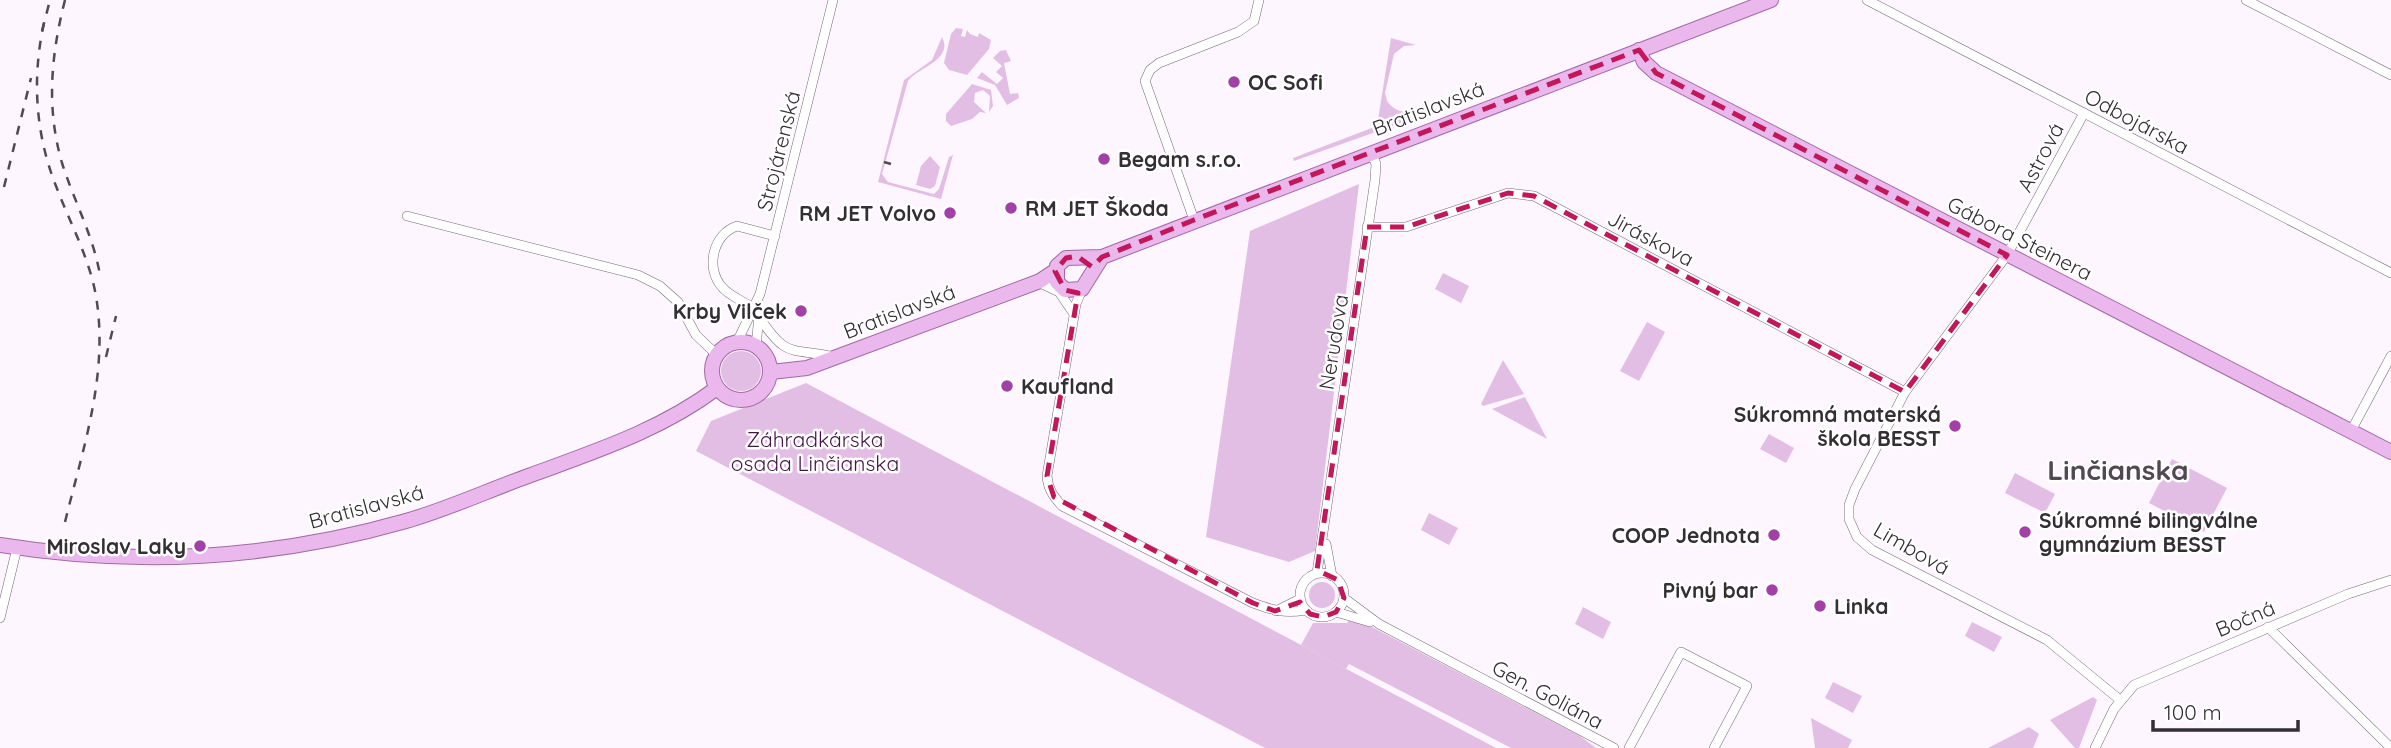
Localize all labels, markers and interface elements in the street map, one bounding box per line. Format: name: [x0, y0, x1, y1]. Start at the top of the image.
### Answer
place label: OC Sofi: [1248, 69, 1323, 95]
marker: OC Sofi: [1226, 74, 1242, 90]
street label: Bratislavská: [1368, 75, 1488, 141]
street label: Odbojárska: [2080, 83, 2194, 159]
street label: Strojárenská: [751, 88, 805, 214]
street label: Astrová: [2011, 118, 2069, 196]
place label: Begam s.r.o.: [1118, 146, 1241, 172]
marker: Begam s.r.o.: [1096, 151, 1112, 167]
street label: Gábora Steinera: [1943, 190, 2097, 286]
place label: RM JET Škoda: [1025, 195, 1169, 221]
place label: RM JET Volvo: [799, 200, 936, 226]
marker: RM JET Škoda: [1003, 200, 1019, 216]
street label: Jiráskova: [1603, 204, 1699, 272]
marker: RM JET Volvo: [942, 205, 958, 221]
street label: Bratislavská: [839, 278, 959, 344]
street label: Nerudova: [1313, 292, 1353, 392]
place label: Krby Vilček: [673, 298, 787, 324]
marker: Krby Vilček: [793, 303, 809, 319]
place label: Kaufland: [1021, 373, 1114, 399]
marker: Kaufland: [999, 378, 1015, 394]
place label: Súkromná materská škola BESST: [1734, 401, 1941, 451]
marker: Súkromná materská škola BESST: [1947, 418, 1963, 434]
park label: Záhradkárska osada Linčianska: [731, 426, 899, 476]
district label: Linčianska: [2047, 452, 2189, 487]
street label: Bratislavská: [306, 478, 426, 534]
place label: Súkromné bilingválne gymnázium BESST: [2039, 507, 2258, 557]
street label: Limbová: [1869, 516, 1955, 580]
place label: COOP Jednota: [1612, 522, 1760, 548]
marker: Súkromné bilingválne gymnázium BESST: [2017, 524, 2033, 540]
marker: COOP Jednota: [1766, 527, 1782, 543]
place label: Miroslav Laky: [46, 533, 186, 559]
marker: Miroslav Laky: [192, 538, 208, 554]
place label: Pivný bar: [1662, 577, 1758, 603]
marker: Pivný bar: [1764, 582, 1780, 598]
place label: Linka: [1834, 593, 1888, 619]
street label: Bočná: [2211, 594, 2279, 642]
marker: Linka: [1812, 598, 1828, 614]
street label: Gen. Goliána: [1488, 654, 1608, 734]
scale bar: [2153, 688, 2298, 732]
text: 100 m: [2164, 699, 2222, 725]

